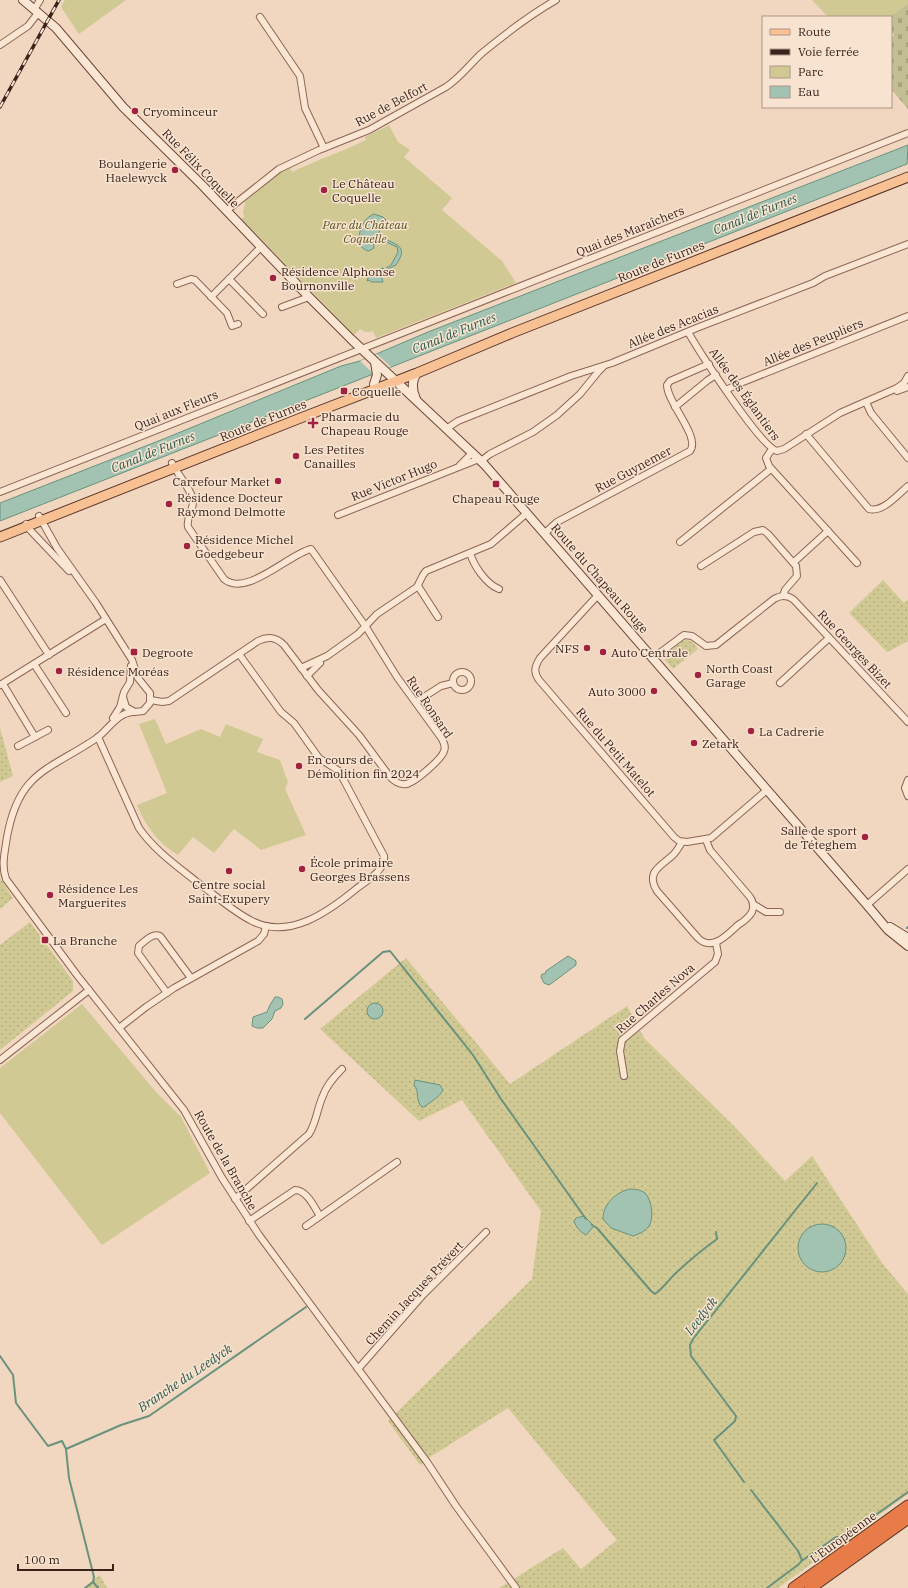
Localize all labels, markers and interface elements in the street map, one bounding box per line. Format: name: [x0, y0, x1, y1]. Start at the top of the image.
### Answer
legend: [762, 16, 892, 108]
text: Route: [798, 24, 831, 39]
text: Voie ferrée: [798, 44, 859, 59]
text: Parc: [798, 64, 823, 79]
street label: Rue de Belfort: [352, 79, 430, 129]
text: Eau: [798, 84, 820, 99]
place label: Cryominceur: [143, 104, 218, 119]
marker: Cryominceur: [130, 106, 140, 116]
street label: Rue Félix Coquelle: [159, 125, 243, 211]
place label: Boulangerie Haelewyck: [99, 156, 167, 185]
marker: Boulangerie Haelewyck: [170, 165, 180, 175]
place label: Le Château Coquelle: [332, 176, 395, 205]
marker: Le Château Coquelle: [319, 185, 329, 195]
water label: Canal de Furnes: [710, 189, 800, 239]
street label: Quai des Maraîchers: [574, 202, 686, 260]
park label: Parc du Château Coquelle: [322, 217, 408, 246]
street label: Route de Furnes: [616, 237, 707, 285]
place label: Résidence Alphonse Bournonville: [281, 264, 395, 293]
marker: Résidence Alphonse Bournonville: [268, 273, 278, 283]
street label: Allée des Acacias: [625, 301, 721, 351]
water label: Canal de Furnes: [409, 308, 499, 358]
street label: Allée des Peupliers: [761, 315, 865, 369]
street label: Allée des Églantiers: [706, 345, 784, 443]
place label: Coquelle: [352, 384, 401, 399]
street label: Quai aux Fleurs: [132, 386, 220, 434]
marker: Coquelle: [339, 386, 349, 396]
street label: Route de Furnes: [218, 396, 309, 444]
place label: Pharmacie du Chapeau Rouge: [321, 409, 409, 438]
marker: Pharmacie du Chapeau Rouge: [308, 418, 318, 428]
water label: Canal de Furnes: [108, 427, 198, 477]
place label: Les Petites Canailles: [304, 442, 365, 471]
street label: Rue Guynemer: [592, 442, 674, 495]
marker: Les Petites Canailles: [291, 451, 301, 461]
street label: Rue Victor Hugo: [349, 456, 439, 504]
place label: Carrefour Market: [173, 474, 270, 489]
marker: Carrefour Market: [273, 476, 283, 486]
marker: Chapeau Rouge: [491, 479, 501, 489]
place label: Résidence Docteur Raymond Delmotte: [177, 490, 285, 519]
place label: Chapeau Rouge: [452, 491, 540, 506]
marker: Résidence Docteur Raymond Delmotte: [164, 499, 174, 509]
street label: Route du Chapeau Rouge: [548, 520, 652, 636]
place label: Résidence Michel Goedgebeur: [195, 532, 294, 561]
marker: Résidence Michel Goedgebeur: [182, 541, 192, 551]
street label: Rue Georges Bizet: [815, 607, 895, 691]
place label: NFS: [555, 641, 579, 656]
marker: NFS: [582, 643, 592, 653]
place label: Degroote: [142, 645, 193, 660]
place label: Auto Centrale: [611, 645, 688, 660]
marker: Degroote: [129, 647, 139, 657]
marker: Auto Centrale: [598, 647, 608, 657]
place label: North Coast Garage: [706, 661, 773, 690]
place label: Résidence Moréas: [67, 664, 169, 679]
marker: Résidence Moréas: [54, 666, 64, 676]
marker: North Coast Garage: [693, 670, 703, 680]
street label: Rue Ronsard: [404, 673, 456, 741]
place label: Auto 3000: [588, 684, 646, 699]
marker: Auto 3000: [649, 686, 659, 696]
street label: Rue du Petit Matelot: [573, 704, 659, 800]
place label: La Cadrerie: [759, 724, 824, 739]
marker: La Cadrerie: [746, 726, 756, 736]
place label: Zetark: [702, 736, 739, 751]
marker: Zetark: [689, 738, 699, 748]
place label: En cours de Démolition fin 2024: [307, 752, 420, 781]
marker: En cours de Démolition fin 2024: [294, 761, 304, 771]
place label: Salle de sport de Téteghem: [781, 823, 858, 852]
marker: Salle de sport de Téteghem: [860, 832, 870, 842]
place label: École primaire Georges Brassens: [310, 855, 410, 884]
marker: École primaire Georges Brassens: [297, 864, 307, 874]
marker: Centre social Saint-Exupery: [224, 866, 234, 876]
place label: Centre social Saint-Exupery: [188, 877, 270, 906]
place label: Résidence Les Marguerites: [58, 881, 138, 910]
marker: Résidence Les Marguerites: [45, 890, 55, 900]
place label: La Branche: [53, 933, 117, 948]
marker: La Branche: [40, 935, 50, 945]
street label: Rue Charles Nova: [613, 960, 698, 1036]
street label: Route de la Branche: [191, 1107, 261, 1213]
street label: Chemin Jacques Prévert: [362, 1238, 466, 1348]
water label: Leedyck: [680, 1293, 721, 1339]
water label: Branche du Leedyck: [134, 1340, 236, 1416]
street label: L'Européenne: [807, 1508, 879, 1566]
scale bar: [18, 1546, 113, 1572]
text: 100 m: [24, 1552, 60, 1567]

